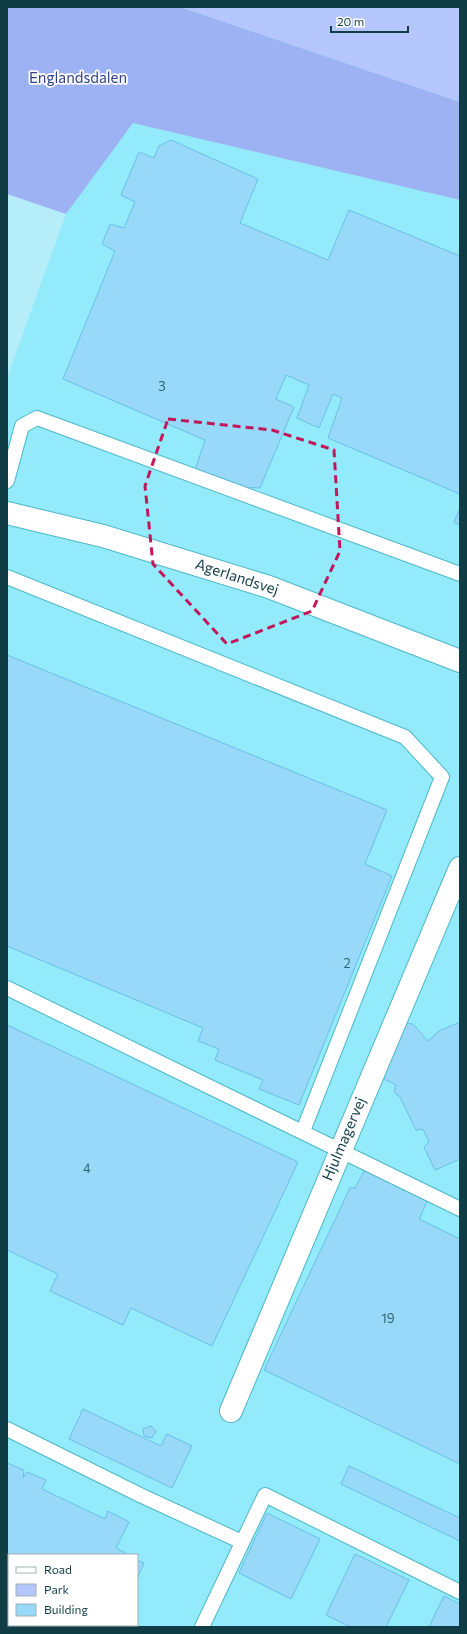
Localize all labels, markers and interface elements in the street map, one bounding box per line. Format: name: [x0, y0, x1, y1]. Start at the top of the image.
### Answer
scale bar: [331, 8, 408, 34]
text: 20 m: [337, 14, 364, 28]
park label: Englandsdalen: [29, 68, 127, 86]
house number: 3: [158, 378, 166, 394]
street label: Agerlandsvej: [193, 554, 281, 598]
house number: 2: [343, 955, 351, 971]
street label: Hjulmagervej: [317, 1094, 369, 1183]
house number: 4: [83, 1160, 91, 1176]
house number: 19: [381, 1310, 395, 1326]
legend: [8, 1554, 138, 1626]
text: Road: [44, 1562, 72, 1576]
text: Park: [44, 1582, 70, 1596]
text: Building: [44, 1602, 88, 1616]

